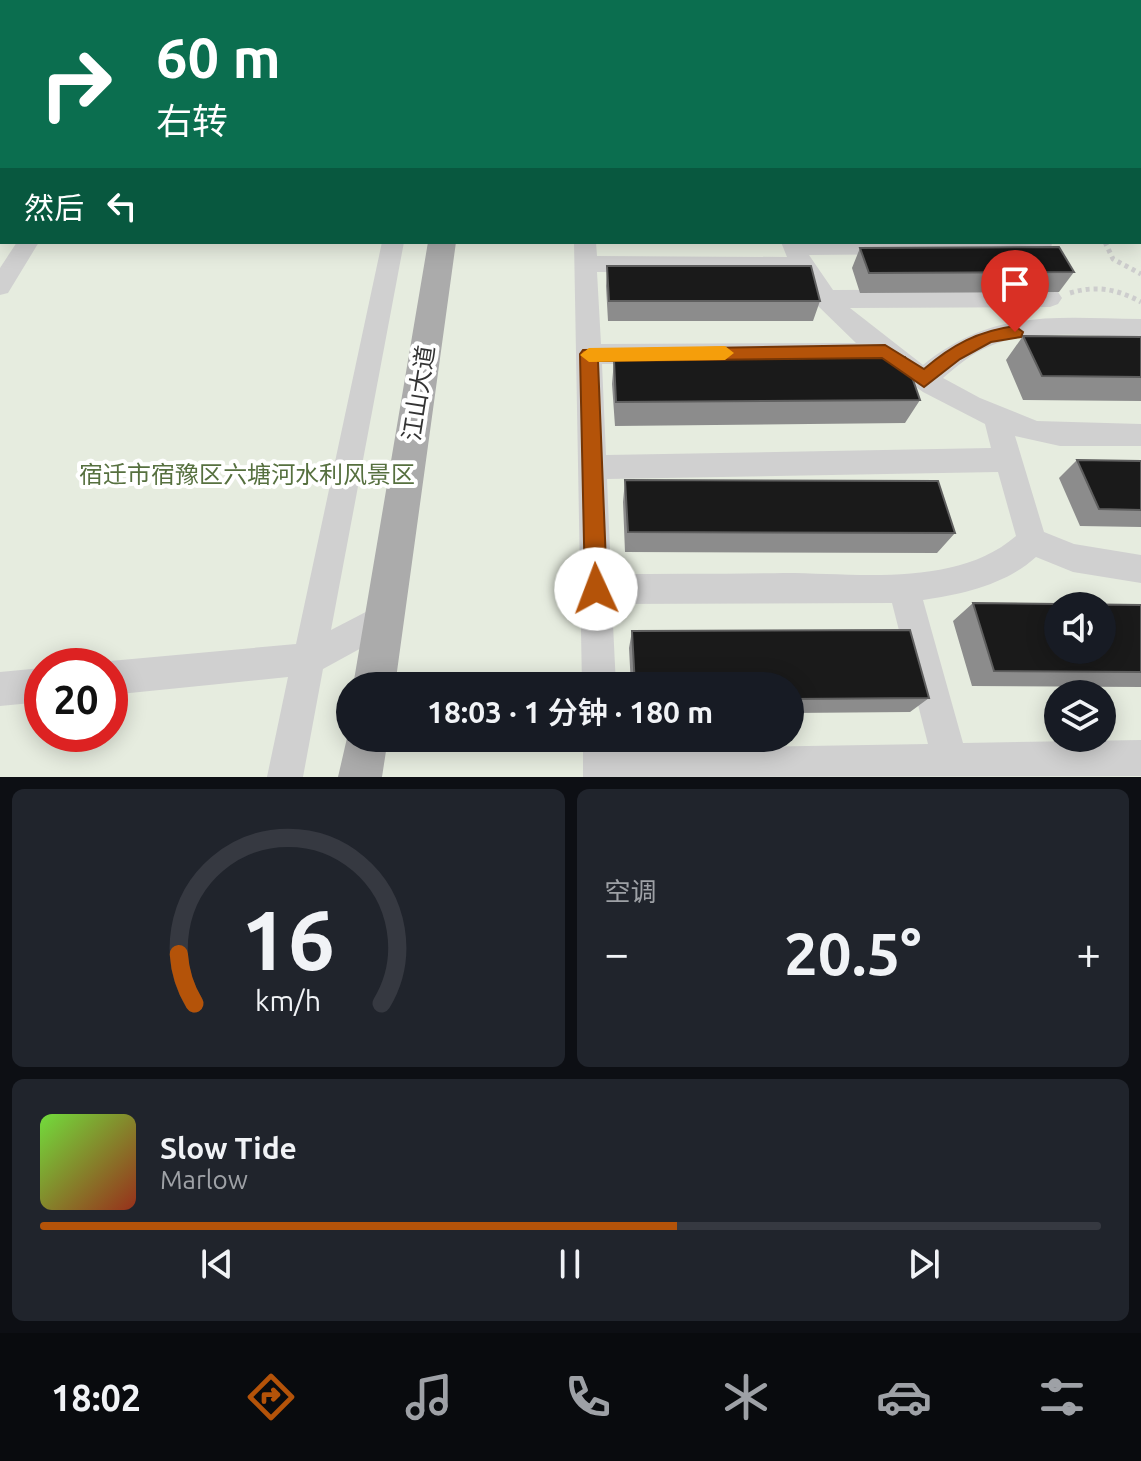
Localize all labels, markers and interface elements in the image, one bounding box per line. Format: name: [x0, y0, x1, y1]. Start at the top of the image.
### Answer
text: 60 m: [156, 26, 281, 89]
icon: right: [24, 32, 128, 136]
text: 右转: [156, 100, 228, 141]
icon: left: [100, 184, 144, 228]
text: 然后: [24, 191, 84, 225]
pin: [981, 250, 1049, 332]
icon: arrive: [993, 262, 1037, 306]
street label: 江山大道: [398, 343, 439, 442]
park label: 宿迁市宿豫区六塘河水利风景区: [79, 461, 415, 488]
position arrow: [554, 547, 638, 631]
map controls: [1044, 592, 1116, 752]
button: sound: [1044, 592, 1116, 664]
speed limit sign: 20: [24, 648, 128, 752]
button: layers: [1044, 680, 1116, 752]
text: 18:03 · 1 分钟 · 180 m: [427, 695, 713, 729]
text: 空调: [605, 877, 657, 906]
text: 16: [241, 892, 335, 986]
text: 20.5°: [784, 919, 921, 986]
text: −: [605, 928, 629, 977]
text: +: [1076, 928, 1101, 977]
text: km/h: [255, 984, 321, 1016]
text: Slow Tide: [160, 1131, 297, 1165]
text: Marlow: [160, 1165, 248, 1194]
icon: previous: [195, 1242, 239, 1286]
icon: pause: [548, 1242, 592, 1286]
icon: next: [902, 1242, 946, 1286]
icon: directions: [243, 1369, 299, 1425]
icon: music: [401, 1369, 457, 1425]
icon: phone: [560, 1369, 616, 1425]
icon: climate: [718, 1369, 774, 1425]
icon: car: [876, 1369, 932, 1425]
icon: filters: [1034, 1369, 1090, 1425]
text: 18:02: [51, 1377, 141, 1418]

